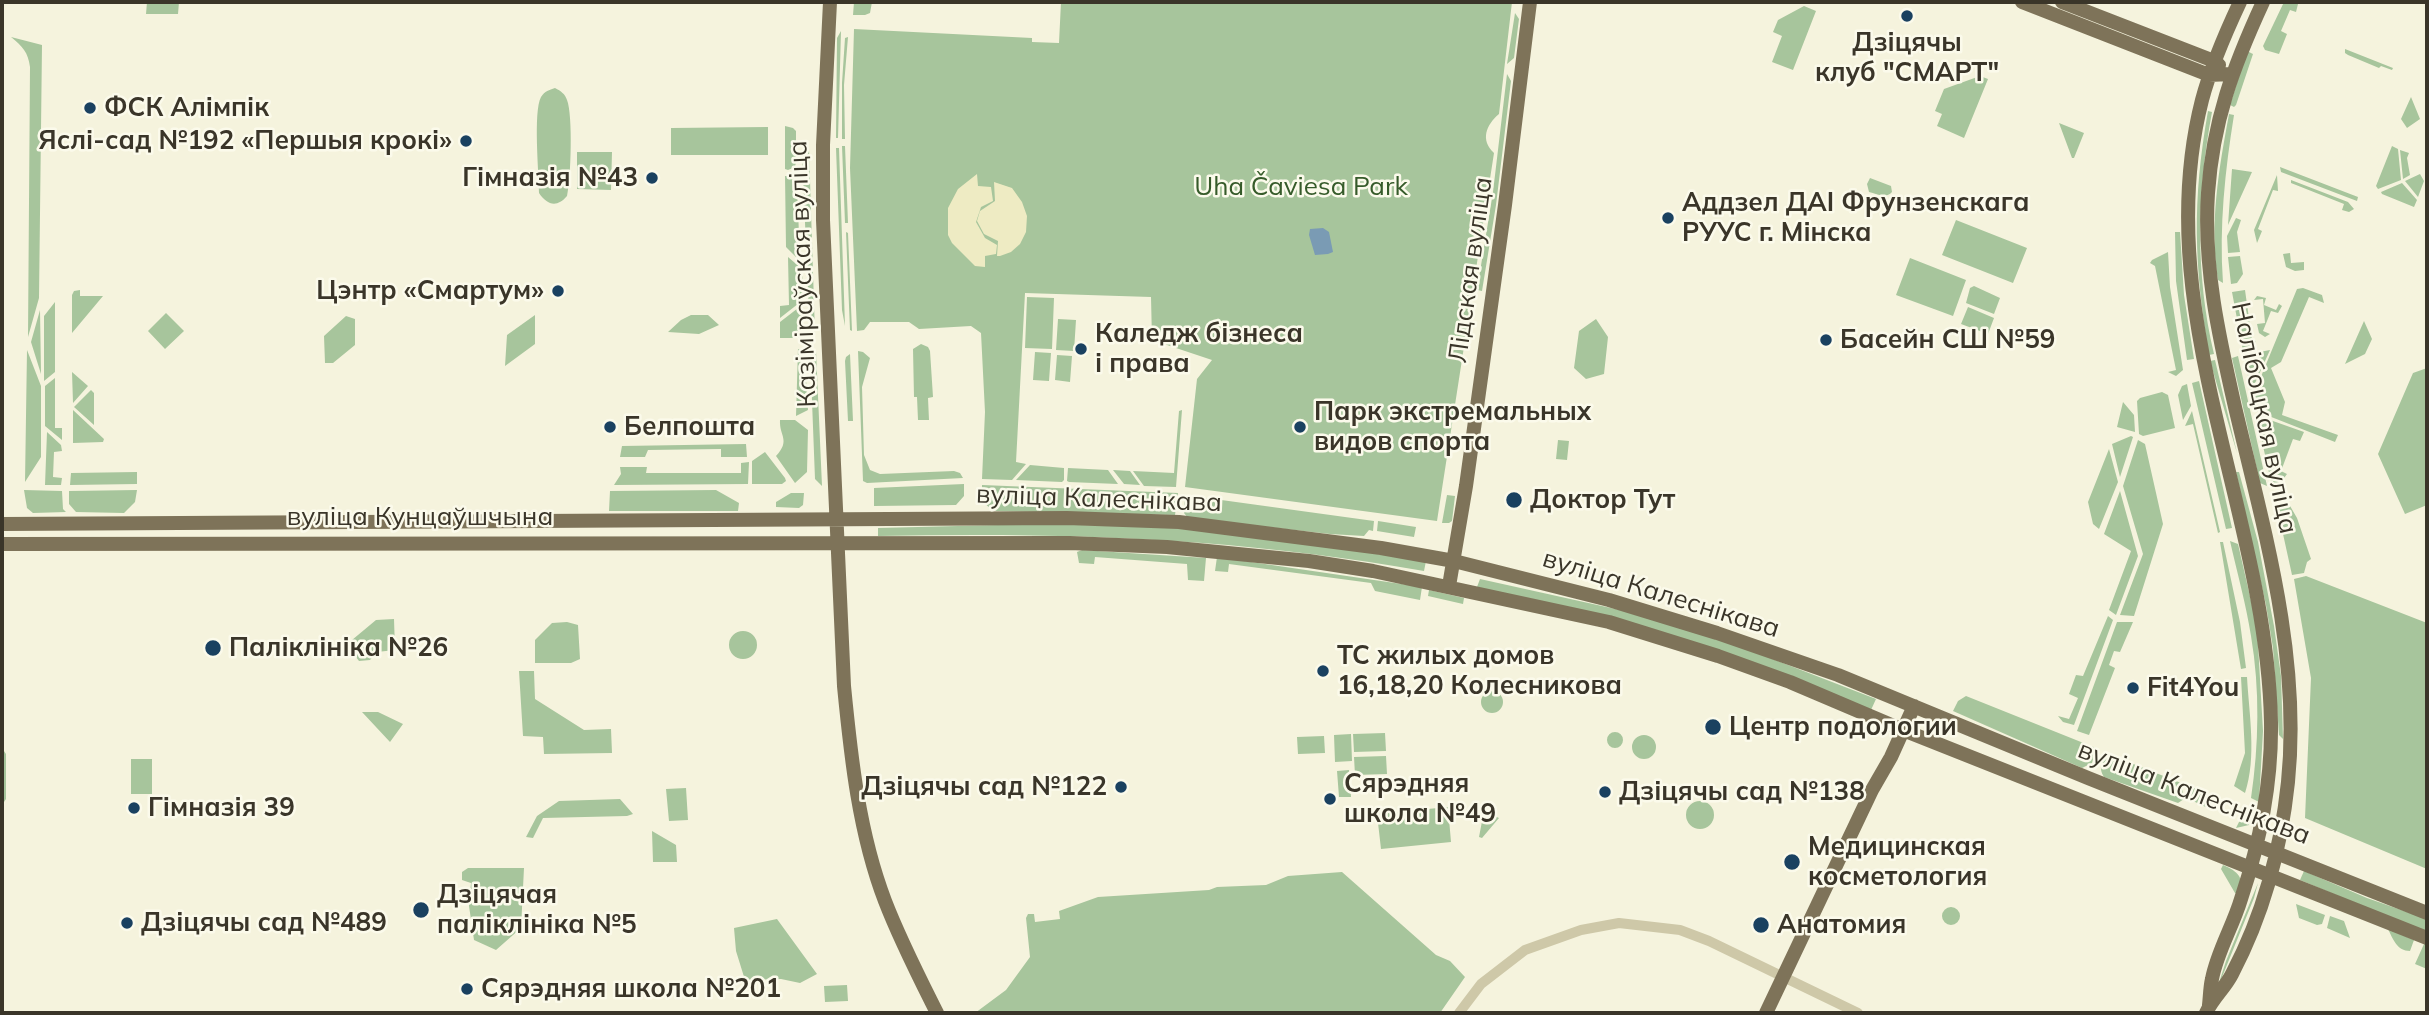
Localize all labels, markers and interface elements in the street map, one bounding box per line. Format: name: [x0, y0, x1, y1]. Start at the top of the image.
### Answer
marker: Дзіцячы клуб "СМАРТ": [1899, 8, 1915, 24]
place label: Дзіцячы клуб "СМАРТ": [1815, 27, 1999, 88]
place label: ФСК Алімпік: [104, 92, 269, 124]
marker: ФСК Алімпік: [82, 100, 98, 116]
place label: Яслі-сад №192 «Першыя крокі»: [38, 125, 452, 157]
marker: Яслі-сад №192 «Першыя крокі»: [458, 133, 474, 149]
street label: Казіміраўская вуліца: [783, 140, 823, 408]
place label: Гімназія №43: [462, 162, 638, 194]
marker: Гімназія №43: [644, 170, 660, 186]
park label: Uha Čaviesa Park: [1194, 171, 1408, 203]
street label: Лідская вуліца: [1443, 175, 1499, 365]
place label: Аддзел ДАІ Фрунзенскага РУУС г. Мінска: [1682, 187, 2029, 248]
marker: Аддзел ДАІ Фрунзенскага РУУС г. Мінска: [1660, 210, 1676, 226]
place label: Цэнтр «Смартум»: [316, 275, 544, 307]
marker: Цэнтр «Смартум»: [550, 283, 566, 299]
street label: Налібоцкая вуліца: [2224, 299, 2304, 537]
place label: Каледж бізнеса і права: [1095, 318, 1303, 380]
place label: Басейн СШ №59: [1840, 324, 2055, 356]
marker: Басейн СШ №59: [1818, 332, 1834, 348]
marker: Каледж бізнеса і права: [1073, 341, 1089, 357]
place label: Парк экстремальных видов спорта: [1314, 396, 1591, 458]
place label: Белпошта: [624, 411, 755, 443]
marker: Белпошта: [602, 419, 618, 435]
marker: Парк экстремальных видов спорта: [1292, 419, 1308, 435]
street label: вуліца Калеснікава: [976, 479, 1222, 519]
place label: Доктор Тут: [1530, 484, 1675, 516]
marker: Доктор Тут: [1504, 490, 1524, 510]
street label: вуліца Кунцаўшчына: [287, 501, 553, 533]
street label: вуліца Калеснікава: [1539, 543, 1783, 645]
place label: Паліклініка №26: [229, 632, 448, 664]
marker: Паліклініка №26: [203, 638, 223, 658]
place label: ТС жилых домов 16,18,20 Колесникова: [1337, 640, 1622, 702]
marker: ТС жилых домов 16,18,20 Колесникова: [1315, 663, 1331, 679]
place label: Fit4You: [2147, 672, 2239, 704]
marker: Fit4You: [2125, 680, 2141, 696]
place label: Центр подологии: [1729, 711, 1957, 743]
marker: Центр подологии: [1703, 717, 1723, 737]
street label: вуліца Калеснікава: [2074, 734, 2314, 852]
place label: Сярэдняя школа №49: [1344, 768, 1496, 830]
place label: Дзіцячы сад №122: [861, 771, 1107, 803]
place label: Дзіцячы сад №138: [1619, 776, 1865, 808]
marker: Дзіцячы сад №122: [1113, 779, 1129, 795]
marker: Дзіцячы сад №138: [1597, 784, 1613, 800]
marker: Сярэдняя школа №49: [1322, 791, 1338, 807]
place label: Гімназія 39: [148, 792, 295, 824]
marker: Гімназія 39: [126, 800, 142, 816]
place label: Медицинская косметология: [1808, 831, 1987, 892]
marker: Медицинская косметология: [1782, 852, 1802, 872]
place label: Дзіцячая паліклініка №5: [437, 879, 637, 940]
marker: Дзіцячая паліклініка №5: [411, 900, 431, 920]
place label: Дзіцячы сад №489: [141, 907, 387, 939]
place label: Анатомия: [1777, 909, 1906, 941]
marker: Дзіцячы сад №489: [119, 915, 135, 931]
marker: Анатомия: [1751, 915, 1771, 935]
place label: Сярэдняя школа №201: [481, 973, 781, 1005]
marker: Сярэдняя школа №201: [459, 981, 475, 997]

